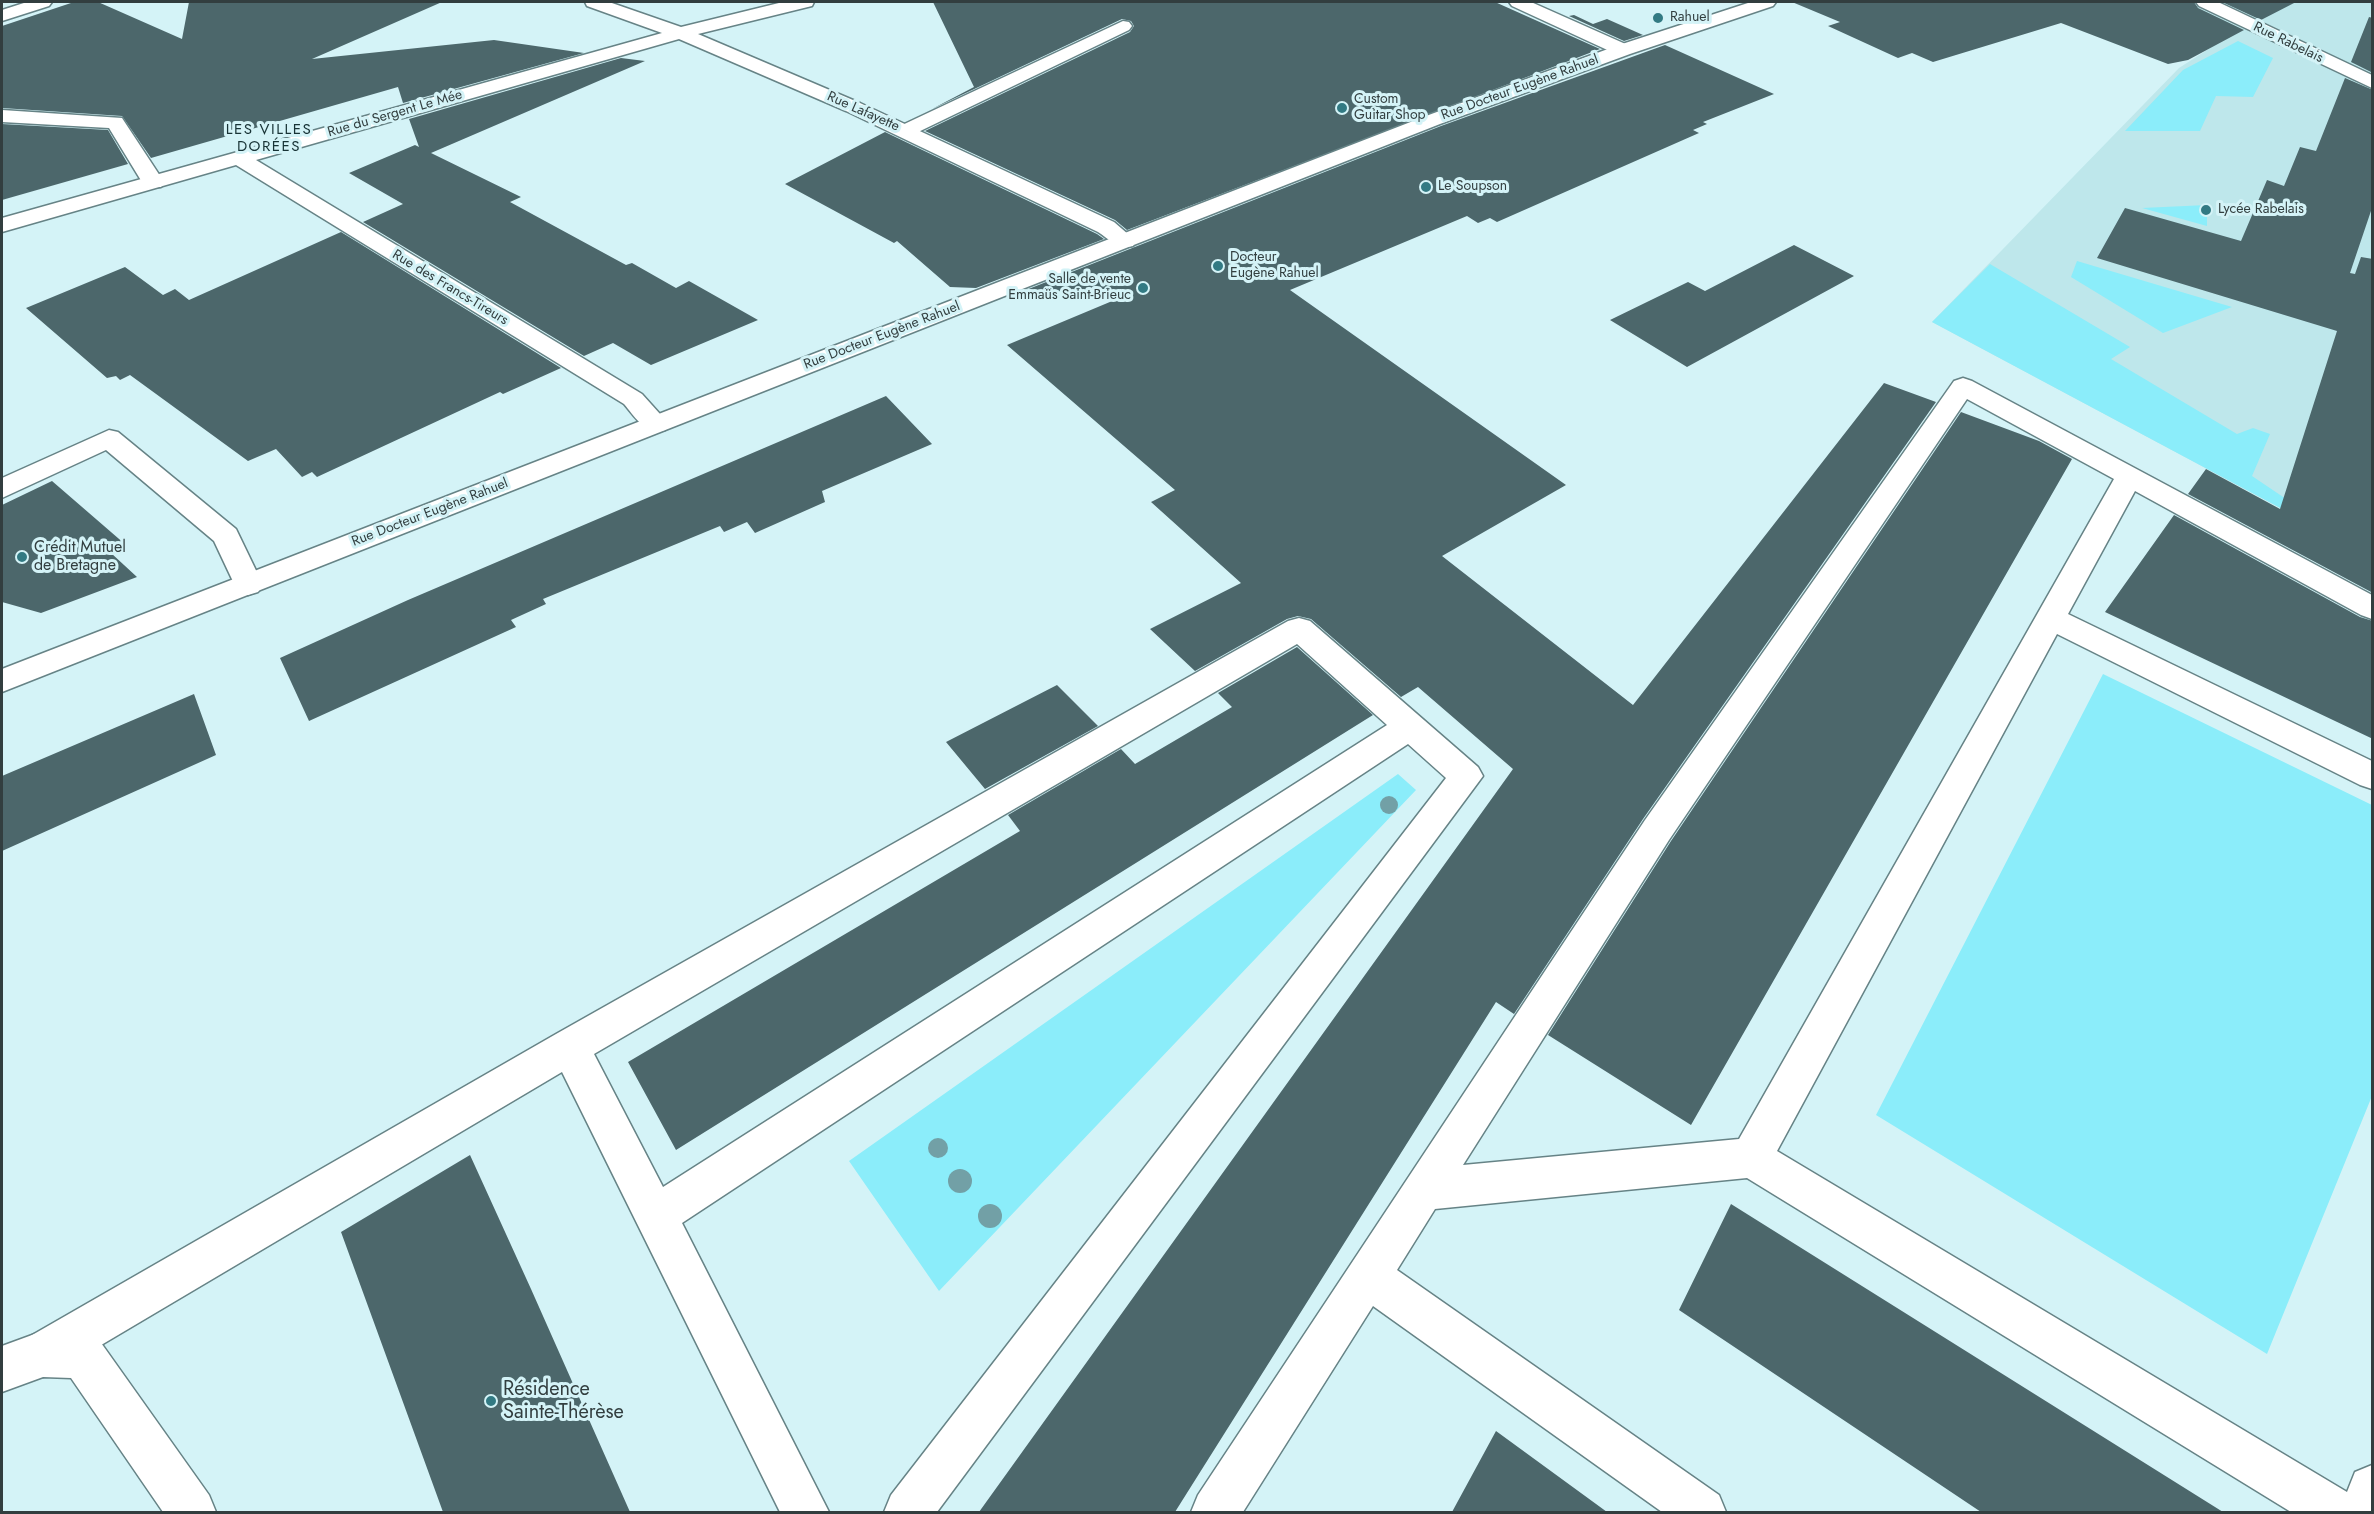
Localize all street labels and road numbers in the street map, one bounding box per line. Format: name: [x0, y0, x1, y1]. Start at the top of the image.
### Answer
street label: Rue Rabelais: [2250, 19, 2326, 67]
street label: Rue Docteur Eugène Rahuel: [1439, 52, 1601, 124]
street label: Rue du Sergent Le Mée: [326, 87, 464, 141]
street label: Rue Lafayette: [824, 89, 902, 135]
street label: Rue des Francs-Tireurs: [389, 247, 511, 329]
street label: Rue Docteur Eugène Rahuel: [801, 298, 963, 374]
street label: Rue Docteur Eugène Rahuel: [349, 475, 511, 551]

